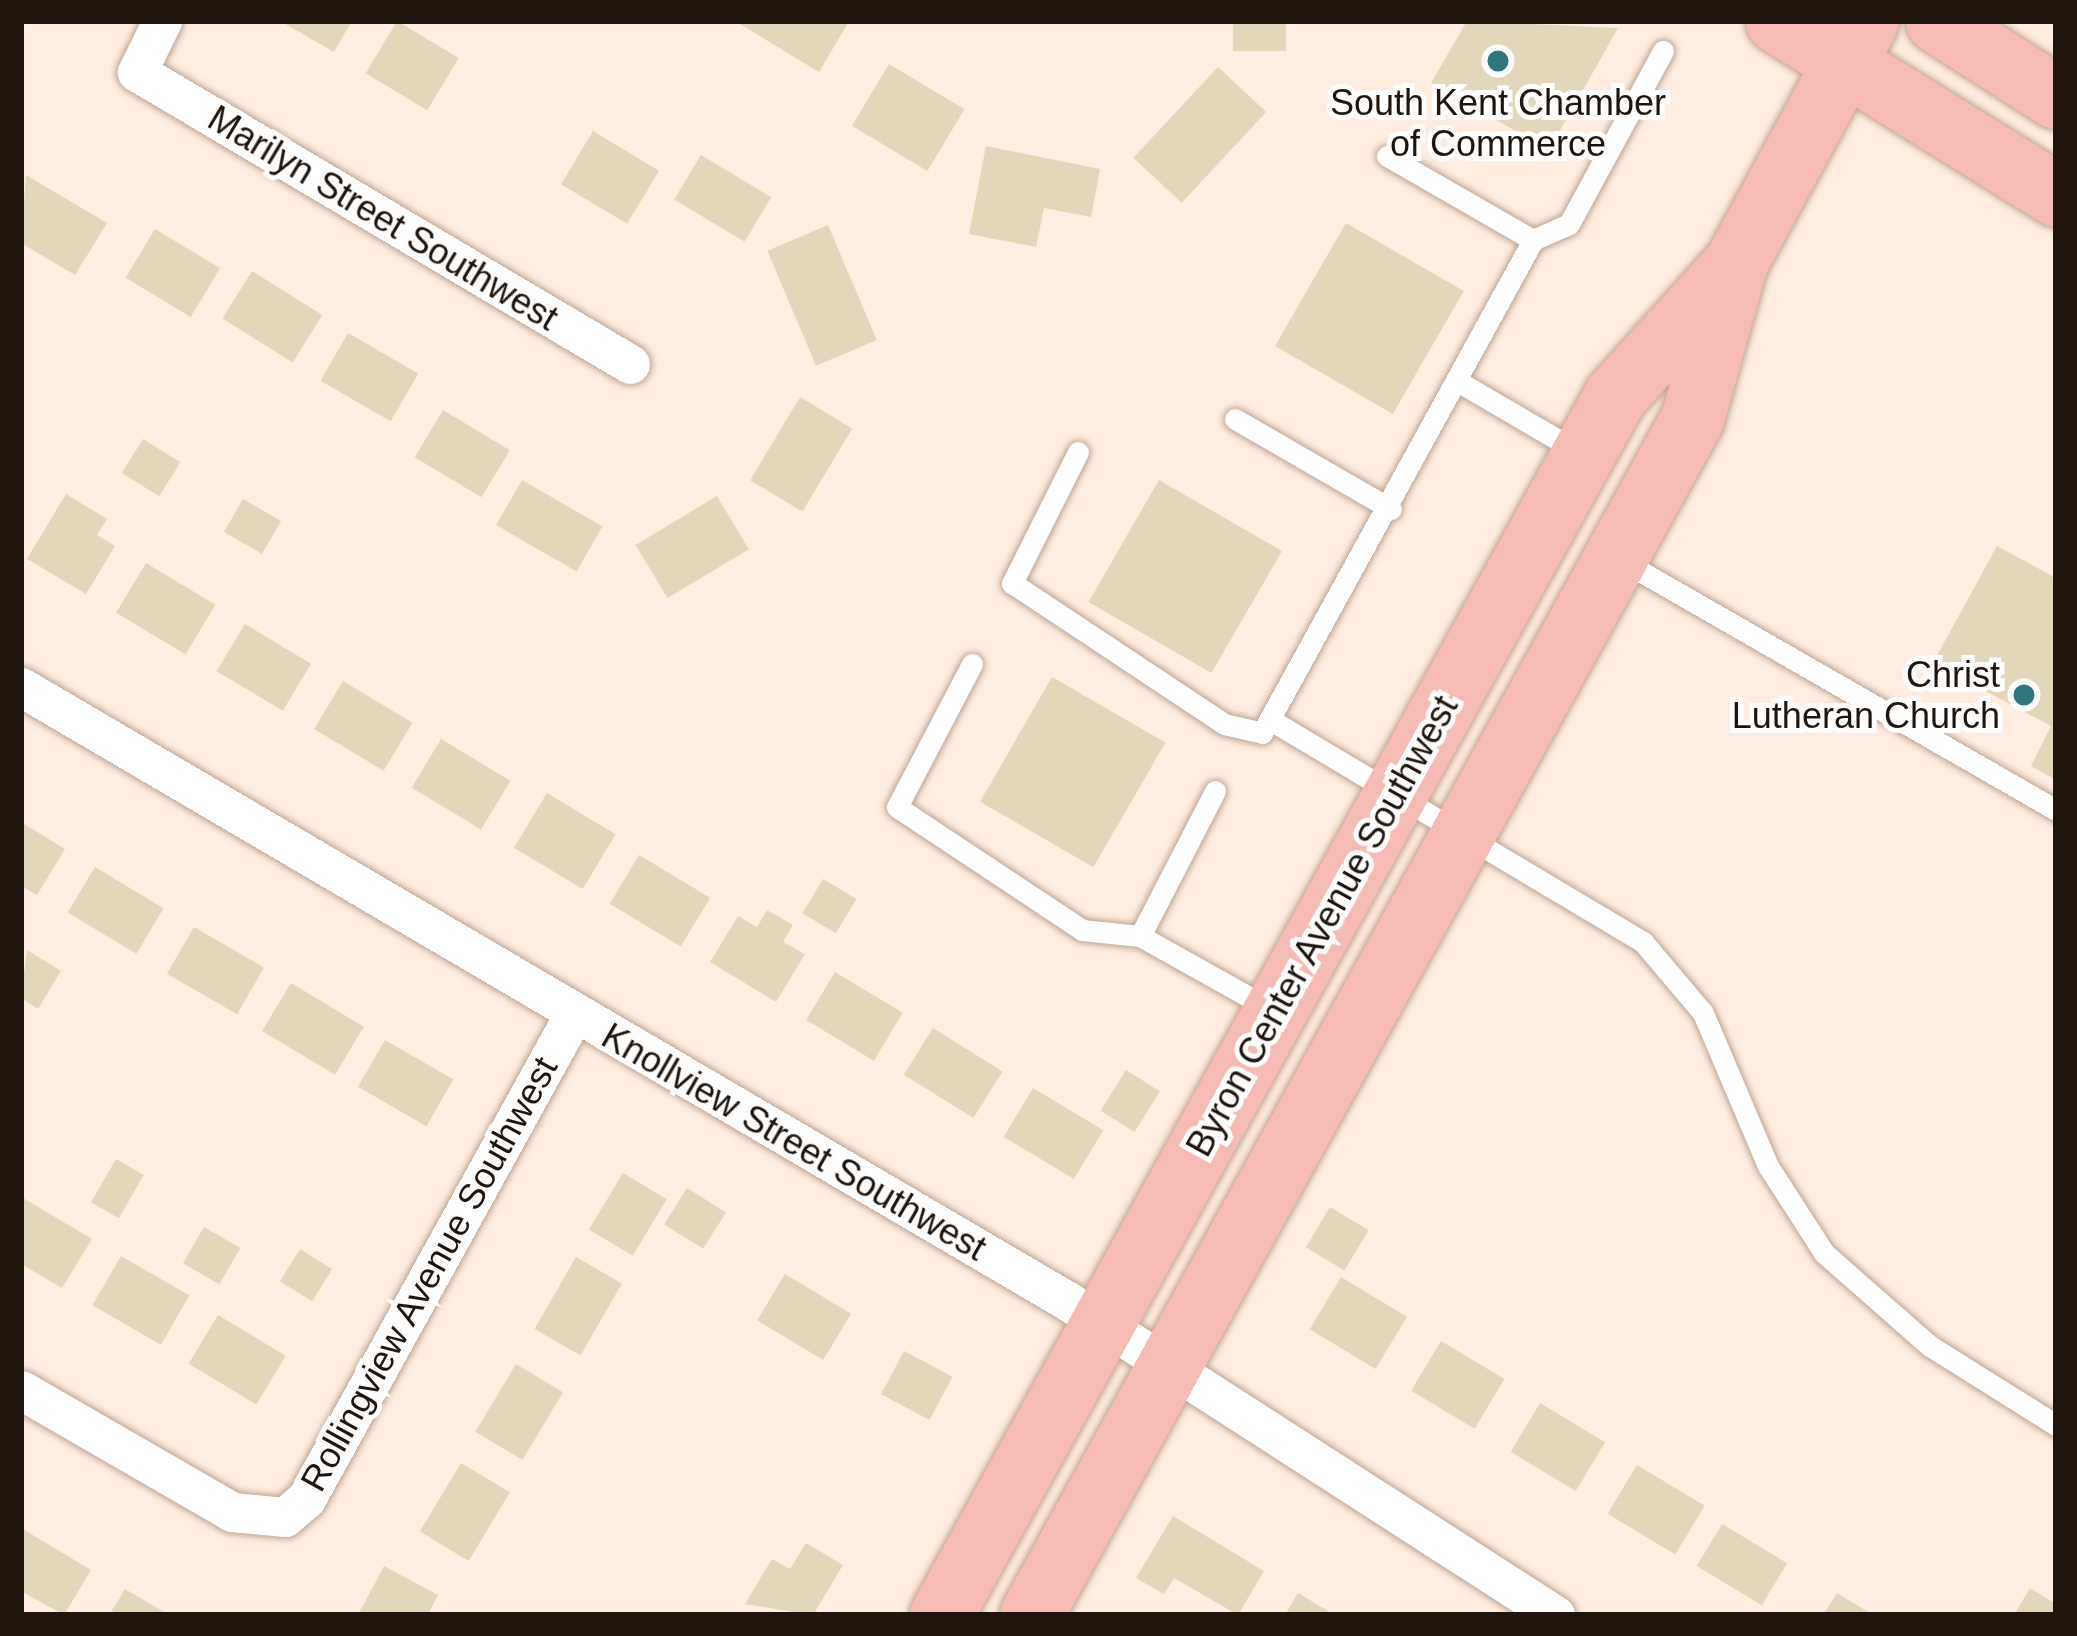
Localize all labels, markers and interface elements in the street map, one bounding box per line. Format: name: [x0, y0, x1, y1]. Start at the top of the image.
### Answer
marker: South Kent Chamber of Commerce: [1485, 48, 1511, 74]
place label: South Kent Chamber of Commerce: [1330, 80, 1666, 165]
street label: Marilyn Street Southwest: [200, 96, 566, 340]
place label: Christ Lutheran Church: [1732, 652, 2000, 737]
marker: Christ Lutheran Church: [2011, 682, 2037, 708]
street label: Byron Center Avenue Southwest: [1177, 687, 1467, 1165]
street label: Knollview Street Southwest: [594, 1014, 994, 1270]
street label: Rollingview Avenue Southwest: [291, 1049, 567, 1499]

